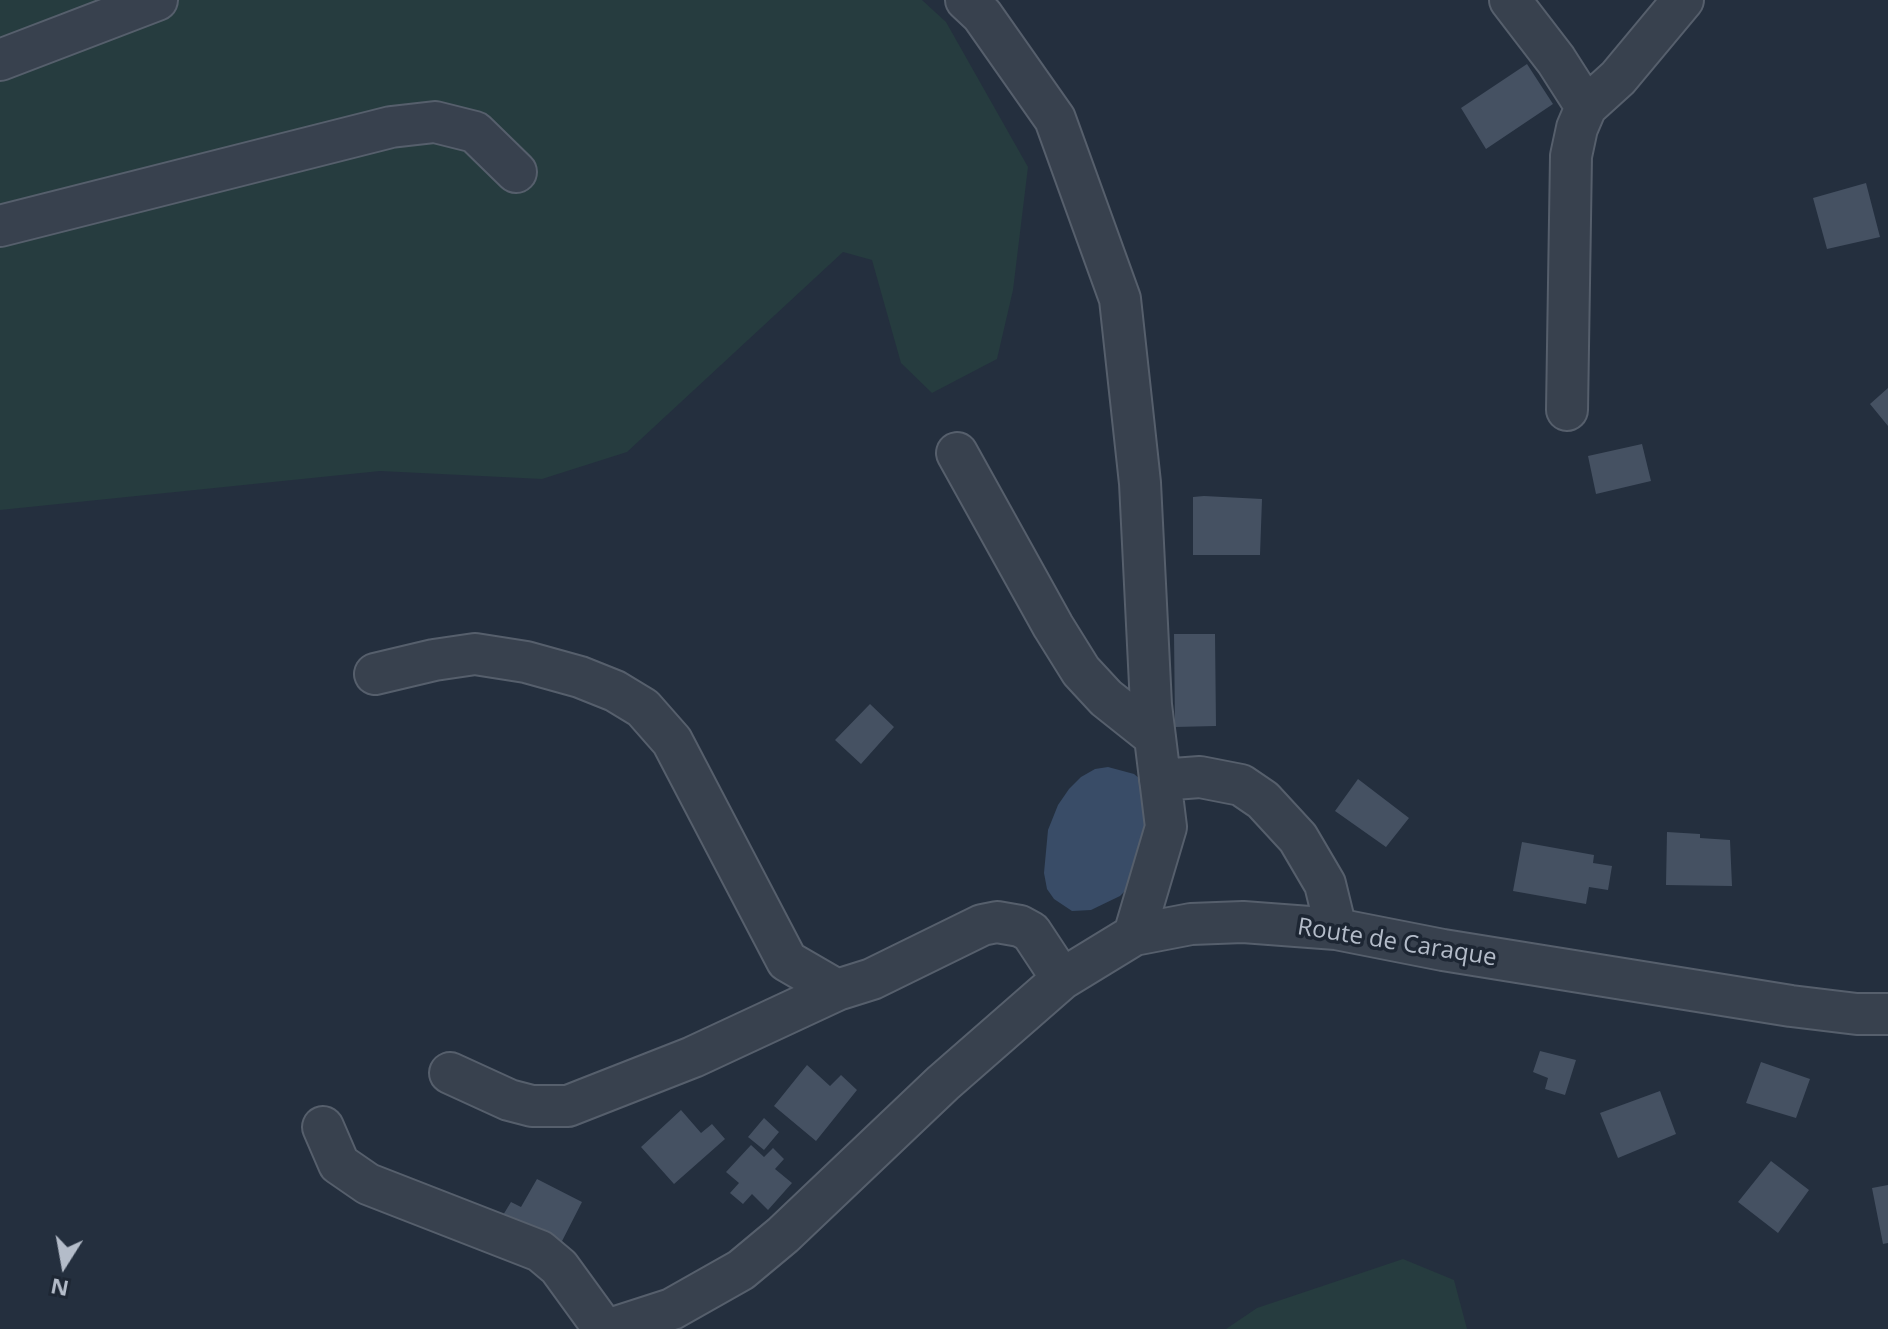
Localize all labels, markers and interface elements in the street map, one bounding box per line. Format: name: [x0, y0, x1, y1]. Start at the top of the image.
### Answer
street label: Route de Caraque: [1295, 913, 1499, 973]
north arrow: [24, 1225, 104, 1305]
text: N: [48, 1272, 71, 1305]

